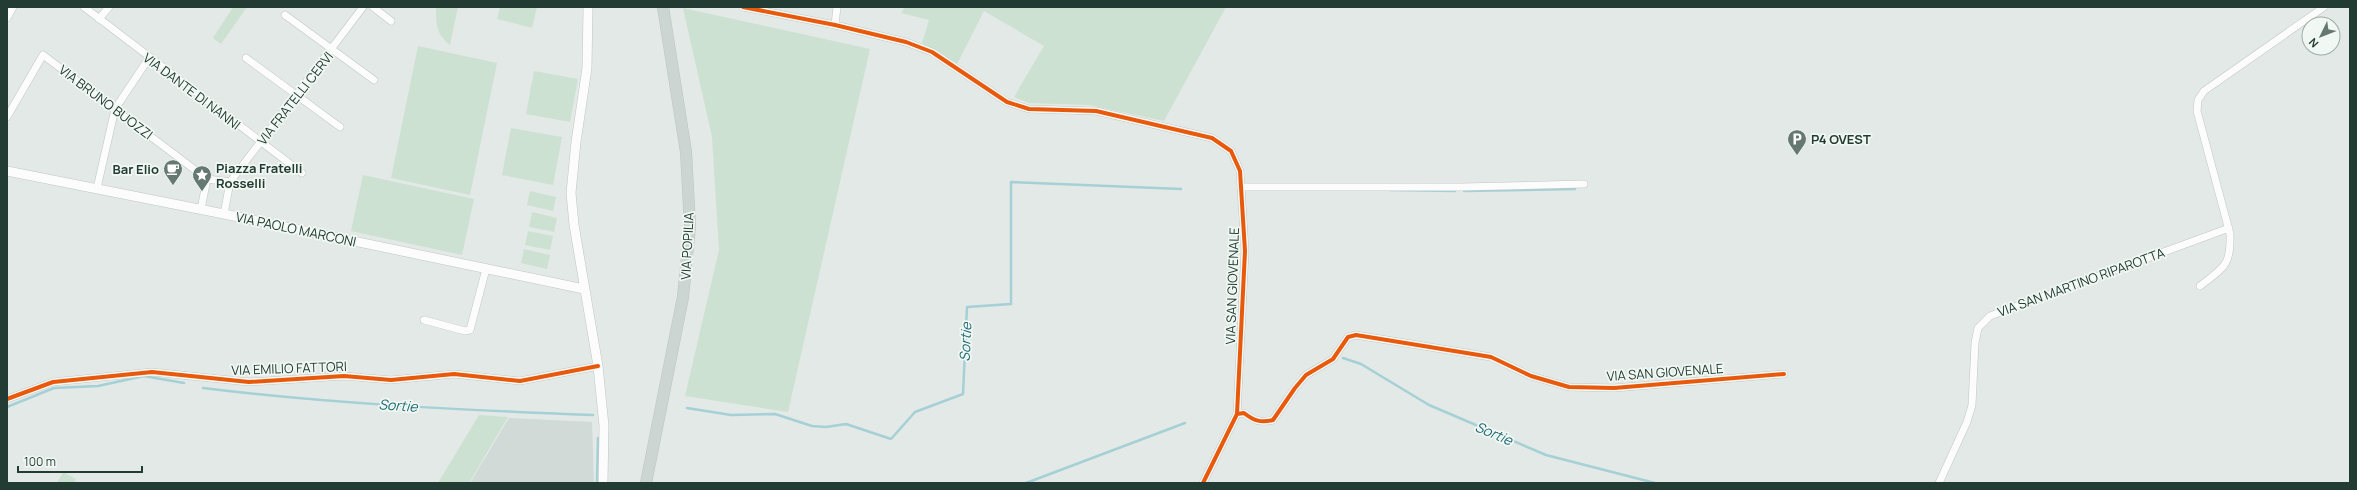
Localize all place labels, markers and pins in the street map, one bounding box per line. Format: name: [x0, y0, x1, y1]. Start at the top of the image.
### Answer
parking icon: P4 OVEST: [1786, 128, 1808, 156]
place label: P4 OVEST: [1811, 130, 1871, 148]
cafe icon: Bar Elio: [162, 158, 184, 186]
place label: Piazza Fratelli Rosselli: [216, 159, 302, 192]
place label: Bar Elio: [113, 160, 159, 178]
place icon: Piazza Fratelli Rosselli: [191, 164, 213, 192]

